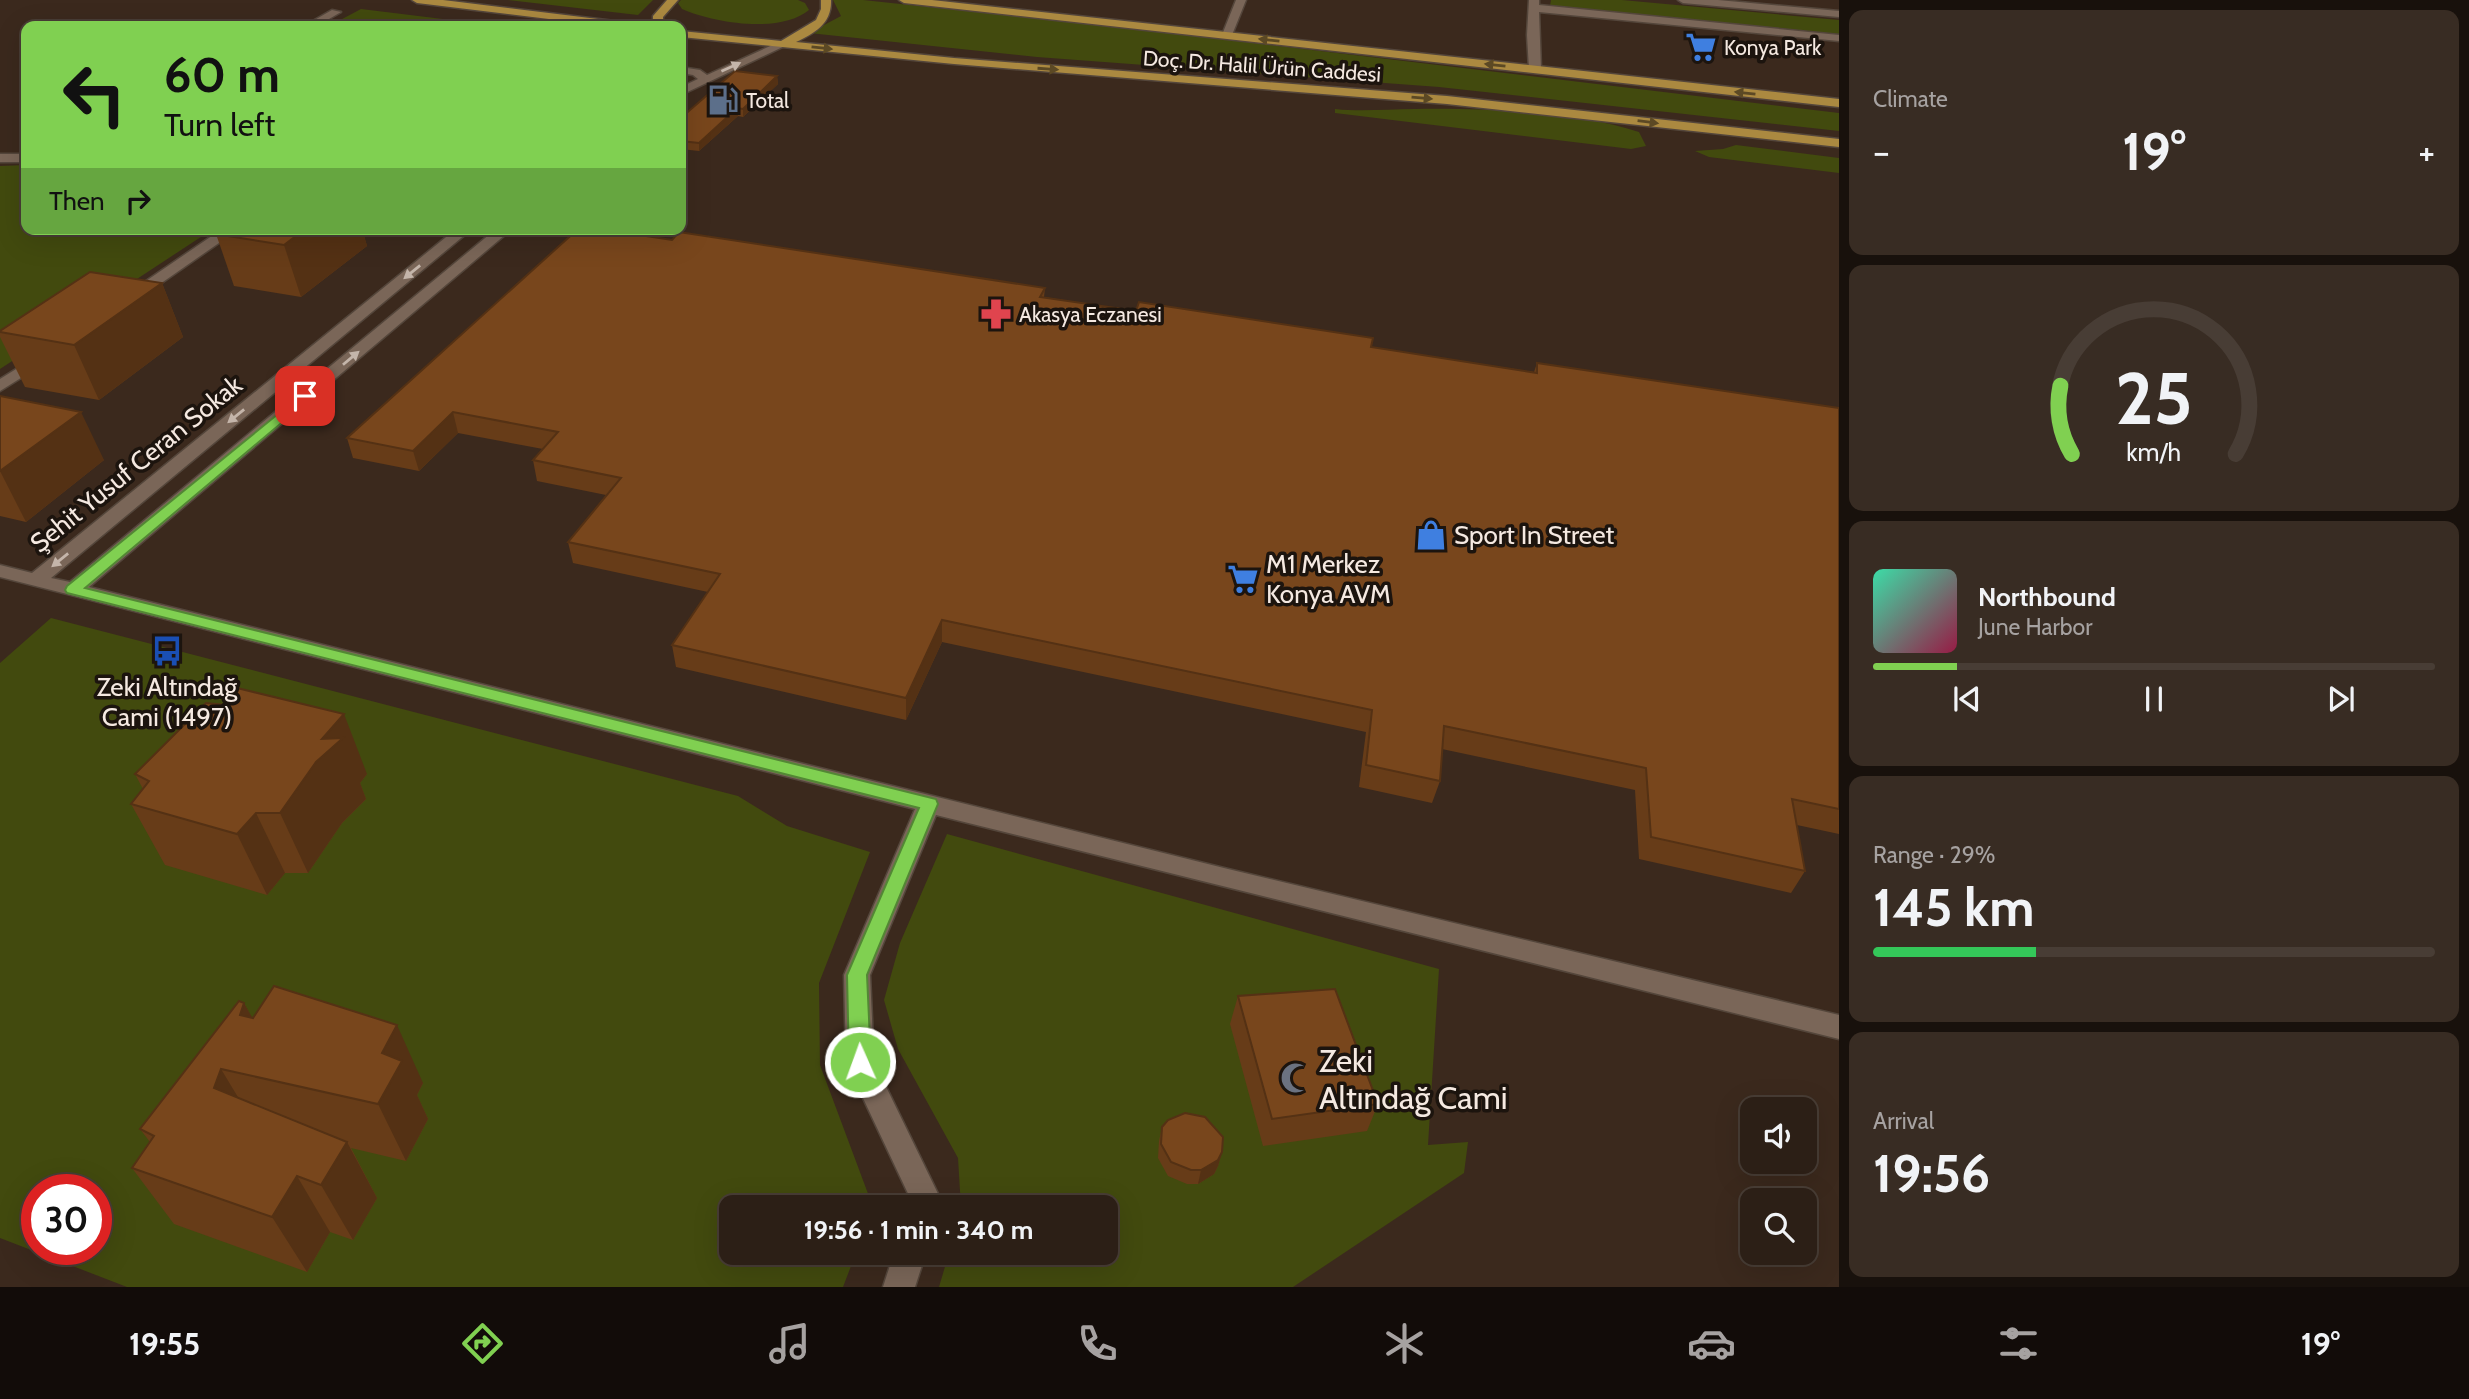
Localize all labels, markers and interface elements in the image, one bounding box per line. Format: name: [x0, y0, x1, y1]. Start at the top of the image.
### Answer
supermarket icon: Konya Park: [1684, 30, 1718, 64]
one-way arrow: [1258, 34, 1280, 45]
place label: Konya Park: [1724, 35, 1822, 60]
one-way arrow: [811, 43, 833, 54]
text: 60 m: [164, 45, 280, 104]
street label: Doç. Dr. Halil Ürün Caddesi: [1142, 45, 1382, 87]
icon: left: [49, 49, 140, 140]
one-way arrow: [1484, 59, 1506, 70]
one-way arrow: [721, 61, 742, 72]
one-way arrow: [1038, 64, 1060, 75]
fuel station icon: Total: [706, 83, 740, 117]
text: Climate: [1873, 85, 1948, 113]
one-way arrow: [1734, 87, 1756, 98]
place label: Total: [746, 88, 789, 113]
one-way arrow: [1411, 93, 1433, 104]
text: Turn left: [164, 105, 275, 144]
one-way arrow: [1637, 116, 1659, 127]
text: 19°: [2122, 120, 2186, 183]
text: −: [1873, 128, 1890, 175]
text: +: [2418, 128, 2435, 175]
icon: right: [119, 182, 157, 220]
text: Then: [49, 185, 105, 217]
one-way arrow: [404, 265, 422, 280]
pharmacy icon: Akasya Eczanesi: [979, 297, 1013, 331]
place label: Akasya Eczanesi: [1019, 302, 1162, 327]
one-way arrow: [343, 351, 360, 366]
text: 25: [2115, 355, 2193, 443]
pin: [275, 366, 335, 426]
street label: Şehit Yusuf Ceran Sokak: [24, 369, 249, 559]
icon: arrive: [286, 377, 324, 415]
one-way arrow: [228, 409, 246, 424]
text: km/h: [2127, 437, 2181, 467]
shop icon: Sport In Street: [1414, 518, 1448, 552]
place label: Sport In Street: [1454, 519, 1614, 551]
place label: M1 Merkez Konya AVM: [1266, 548, 1391, 610]
one-way arrow: [52, 553, 70, 568]
supermarket icon: M1 Merkez Konya AVM: [1226, 562, 1260, 596]
text: Northbound: [1978, 581, 2116, 613]
text: June Harbor: [1978, 613, 2092, 641]
bus stop icon: Zeki Altındağ Cami (1497): [150, 634, 184, 668]
place label: Zeki Altındağ Cami (1497): [97, 671, 238, 733]
icon: previous: [1948, 680, 1986, 718]
icon: pause: [2135, 680, 2173, 718]
icon: next: [2322, 680, 2360, 718]
text: Range · 29%: [1873, 841, 1996, 869]
text: 145 km: [1873, 876, 2035, 939]
position arrow: [823, 1025, 897, 1099]
place label: Zeki Altındağ Cami: [1319, 1041, 1508, 1117]
mosque icon: Zeki Altındağ Cami: [1279, 1061, 1313, 1095]
map controls: [1740, 1097, 1817, 1265]
button: sound: [1740, 1097, 1817, 1174]
text: Arrival: [1873, 1107, 1934, 1135]
text: 19:56: [1873, 1142, 1990, 1205]
speed limit sign: 30: [21, 1174, 112, 1265]
button: search: [1740, 1188, 1817, 1265]
text: 19:56 · 1 min · 340 m: [804, 1214, 1033, 1246]
icon: directions: [458, 1319, 507, 1368]
icon: music: [765, 1319, 814, 1368]
icon: phone: [1073, 1319, 1122, 1368]
icon: climate: [1380, 1319, 1429, 1368]
icon: car: [1687, 1319, 1736, 1368]
icon: filters: [1994, 1319, 2043, 1368]
text: 19:55: [129, 1324, 200, 1363]
text: 19°: [2301, 1324, 2340, 1363]

